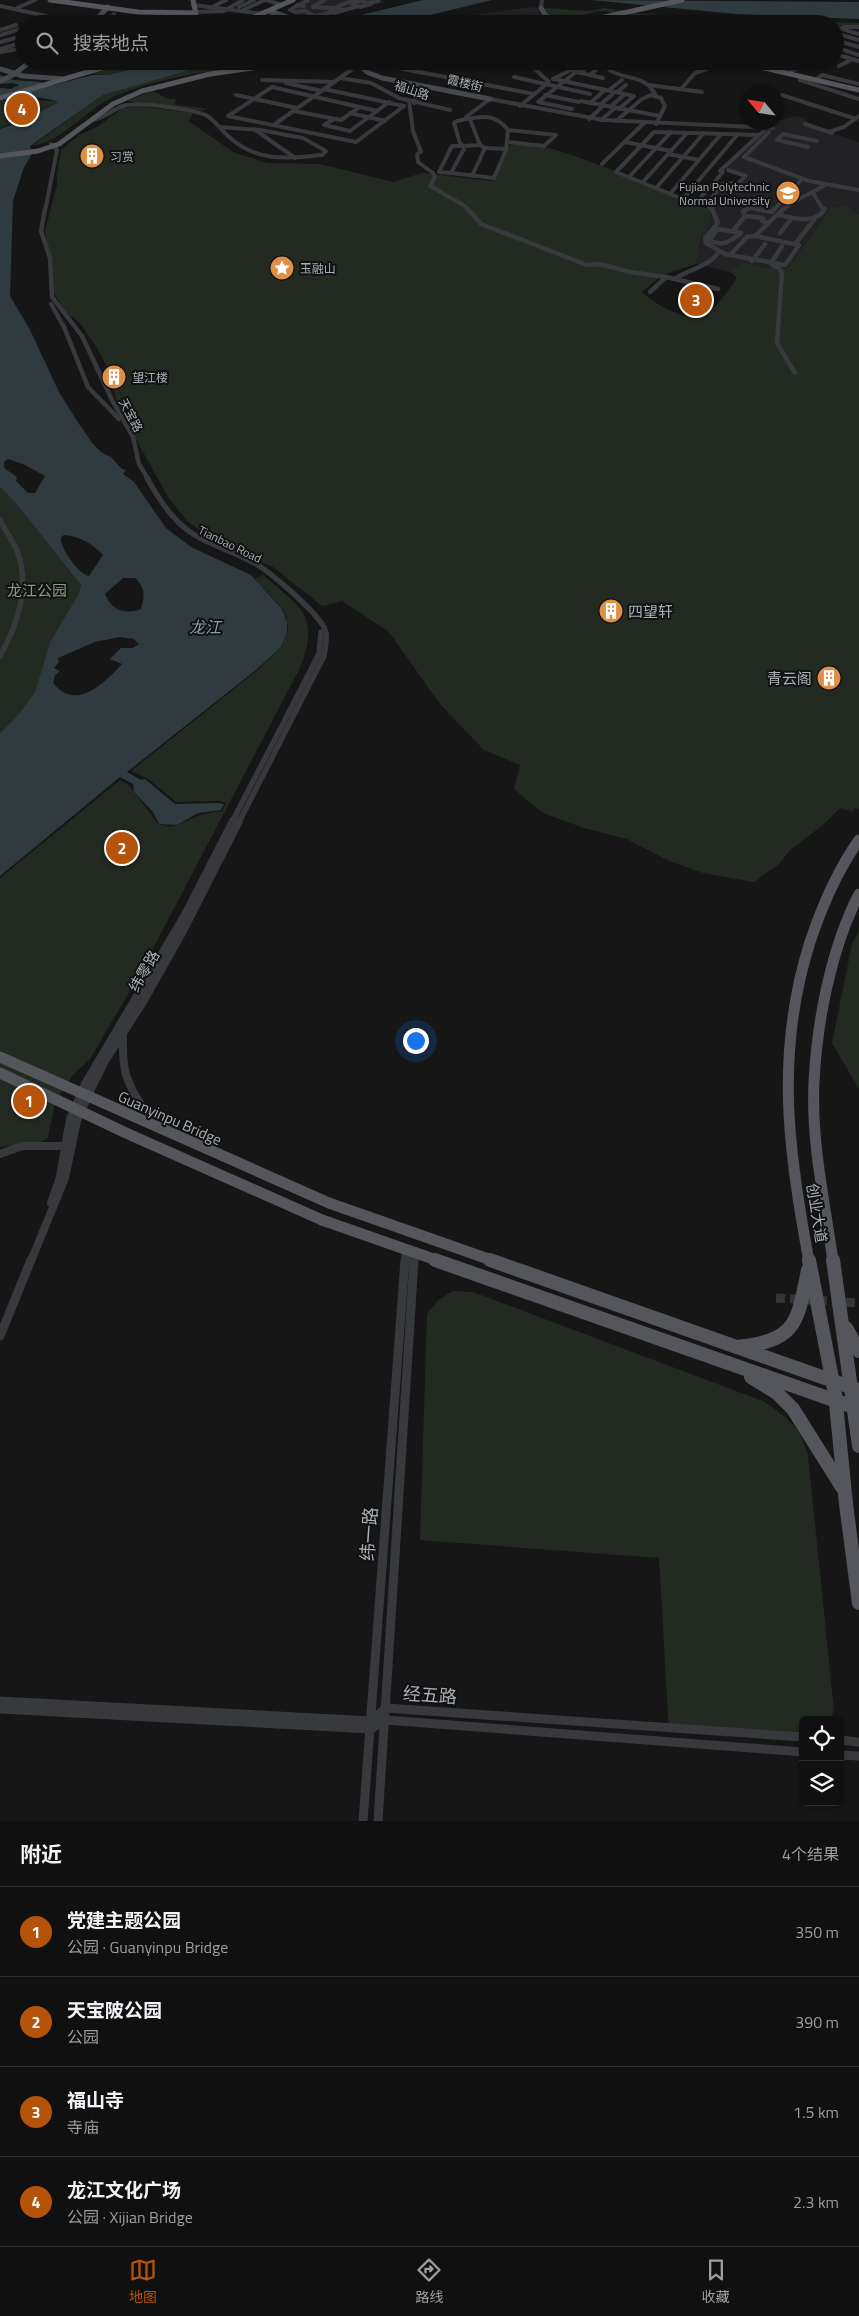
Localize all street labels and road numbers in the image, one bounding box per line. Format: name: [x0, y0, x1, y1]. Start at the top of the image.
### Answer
street label: 霞楼街: [445, 70, 485, 96]
street label: 福山路: [392, 75, 432, 105]
street label: 天宝路: [114, 395, 148, 435]
street label: Tianbao Road: [195, 520, 265, 568]
street label: 纬零路: [123, 946, 165, 996]
street label: Guanyinpu Bridge: [114, 1085, 226, 1151]
street label: 创业大道: [801, 1182, 833, 1244]
street label: 纬一路: [354, 1506, 384, 1562]
street label: 经五路: [402, 1680, 458, 1710]

